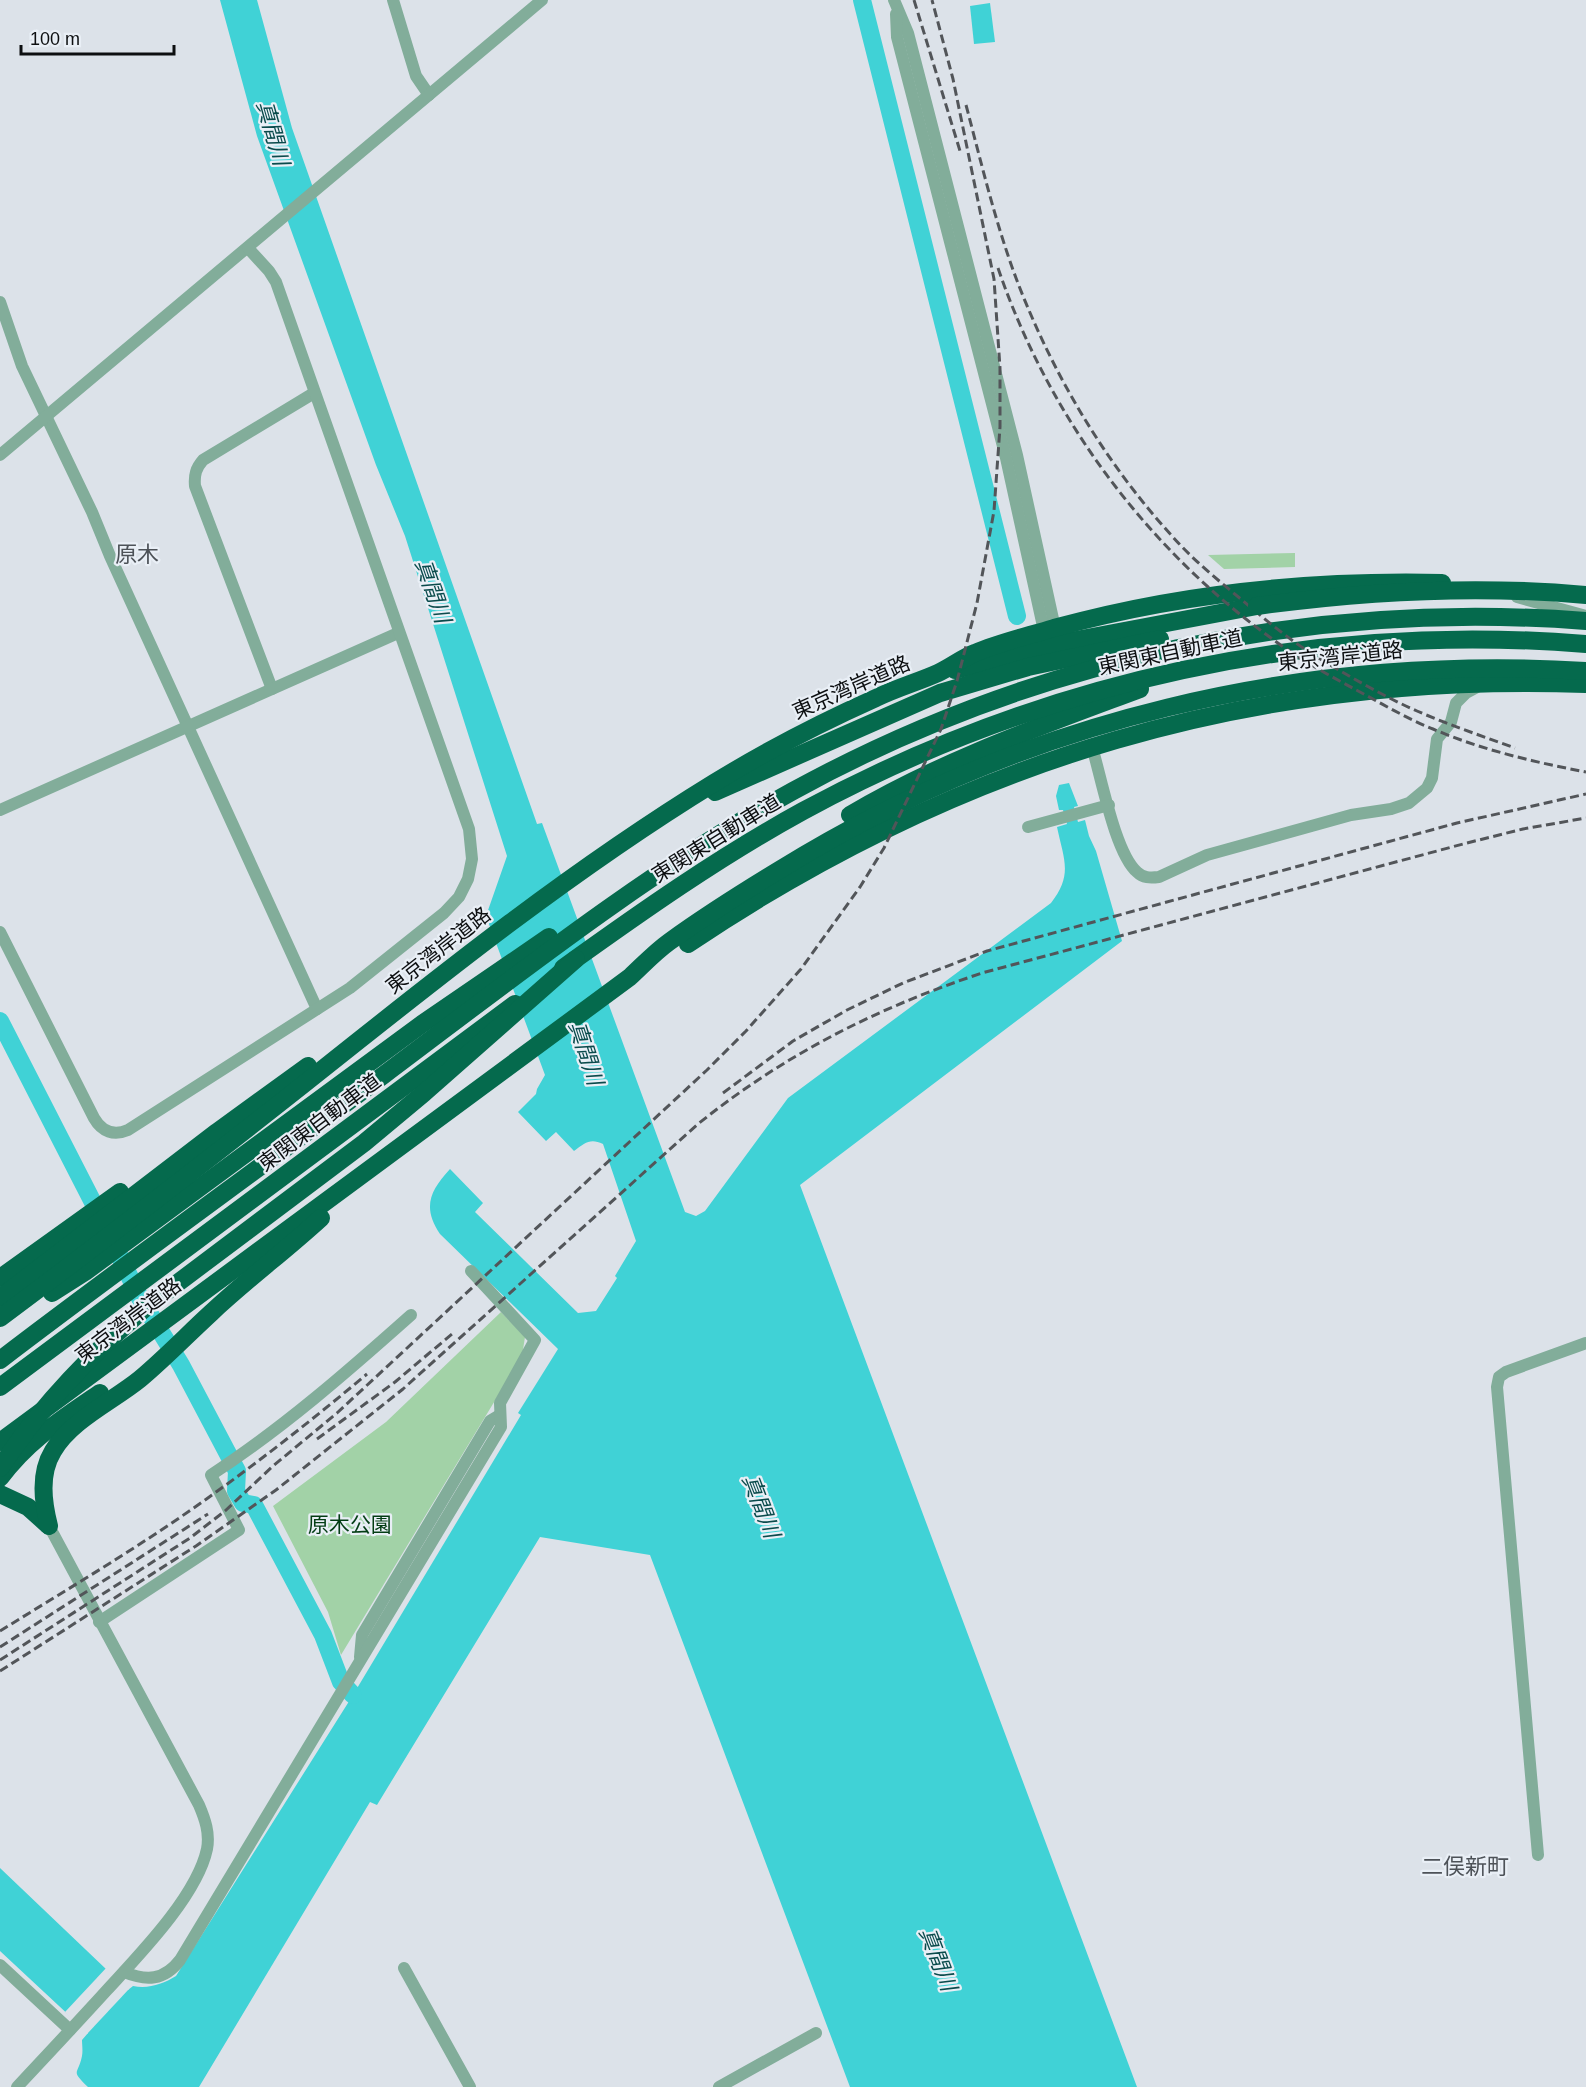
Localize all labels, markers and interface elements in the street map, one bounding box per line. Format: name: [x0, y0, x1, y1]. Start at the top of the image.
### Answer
scale bar: [21, 18, 174, 56]
text: 100 m: [30, 29, 80, 49]
water label: 真間川: [252, 98, 295, 170]
district label: 原木: [115, 542, 159, 567]
water label: 真間川: [410, 556, 456, 628]
street label: 東関東自動車道: [1096, 625, 1244, 679]
street label: 東京湾岸道路: [1276, 638, 1404, 674]
street label: 東京湾岸道路: [789, 651, 913, 723]
street label: 東関東自動車道: [648, 789, 784, 887]
street label: 東京湾岸道路: [381, 902, 495, 998]
water label: 真間川: [564, 1018, 609, 1090]
street label: 東関東自動車道: [253, 1069, 385, 1175]
street label: 東京湾岸道路: [71, 1273, 185, 1367]
water label: 真間川: [738, 1471, 785, 1543]
park label: 原木公園: [308, 1513, 392, 1536]
district label: 二俣新町: [1421, 1854, 1509, 1879]
water label: 真間川: [915, 1924, 962, 1996]

